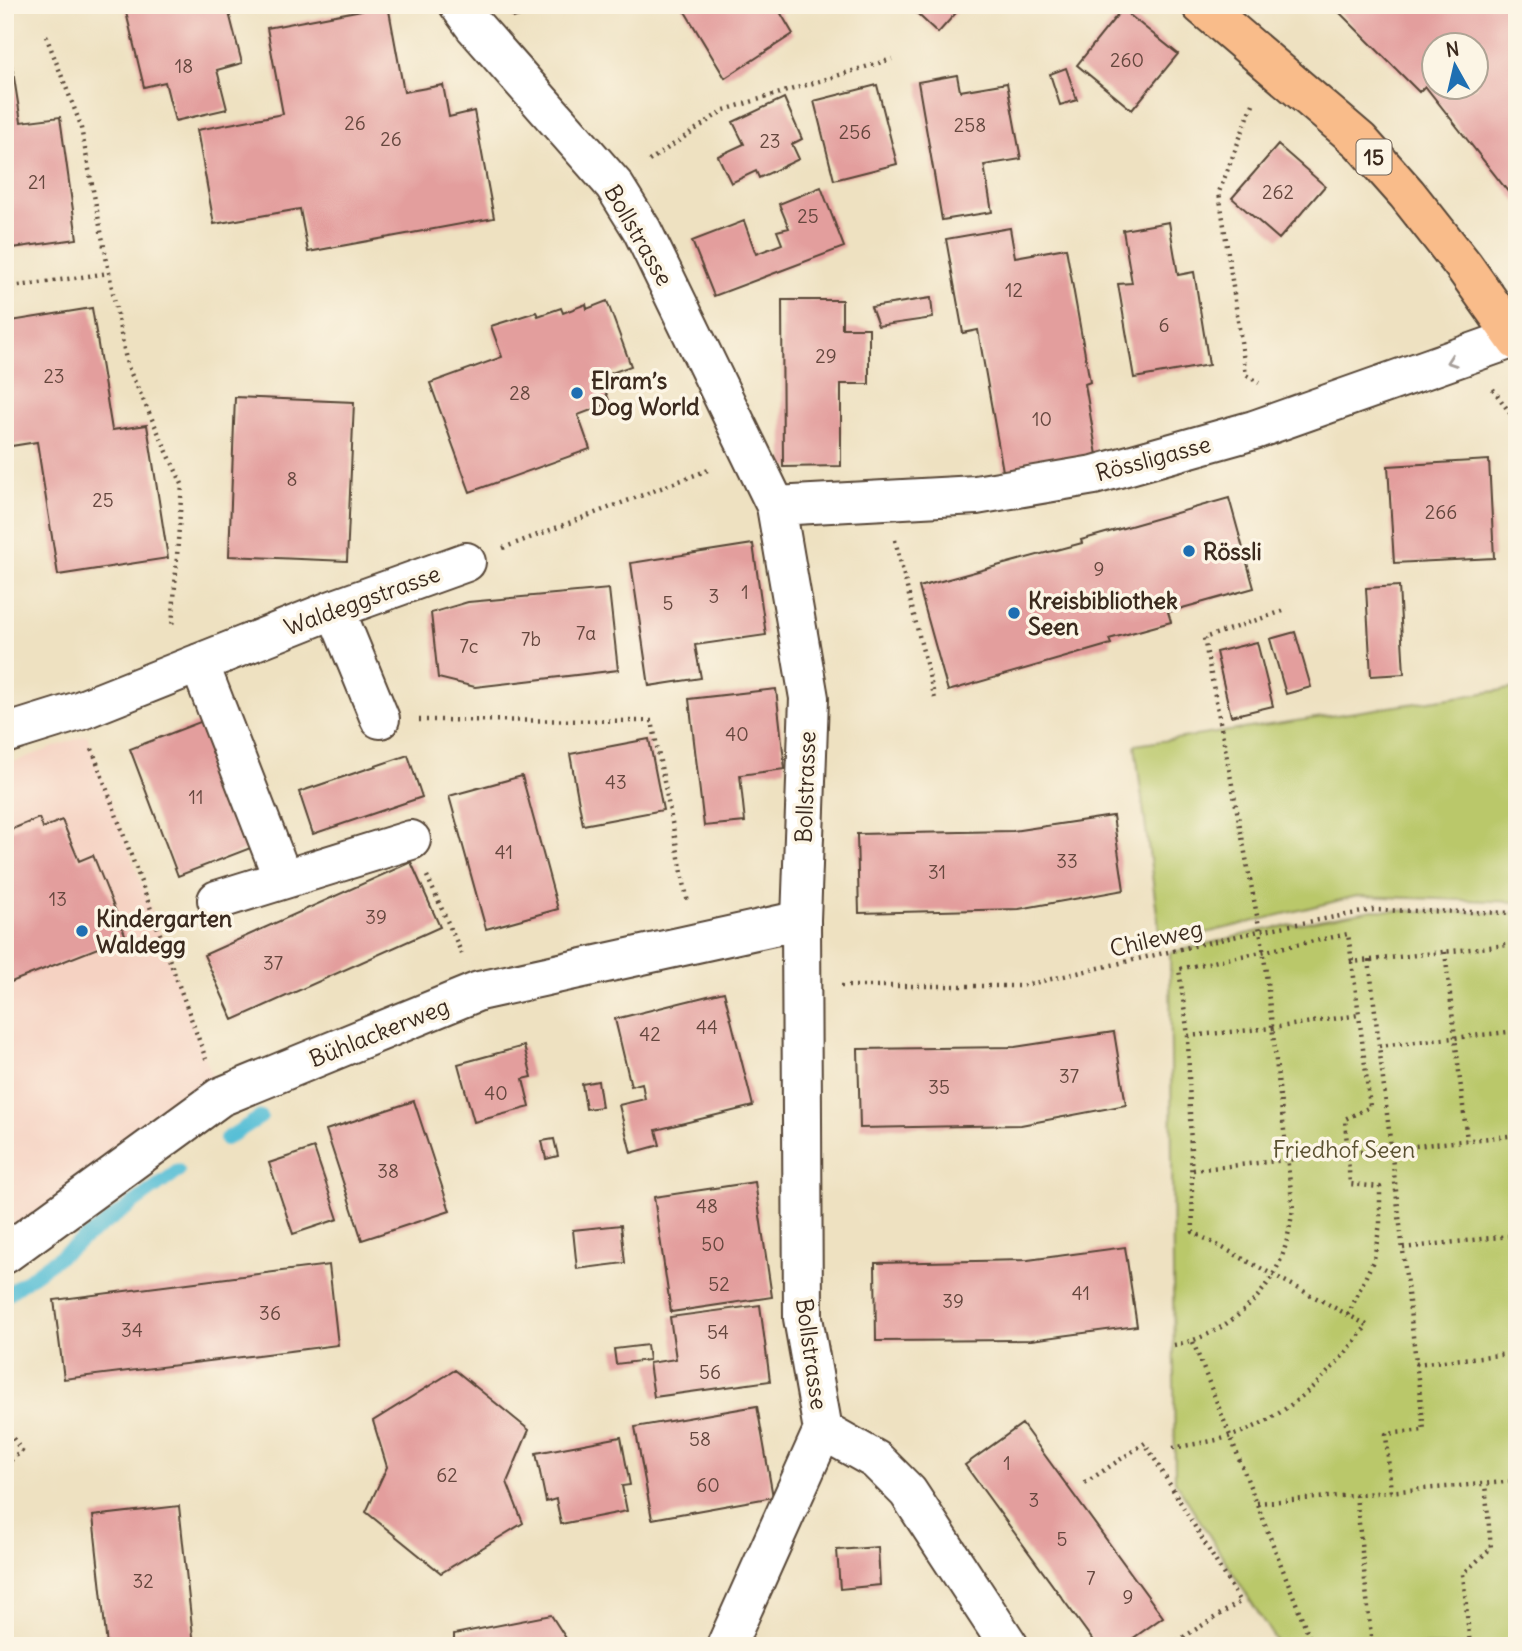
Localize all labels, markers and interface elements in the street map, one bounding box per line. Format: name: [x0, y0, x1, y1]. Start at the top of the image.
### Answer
north arrow: [1420, 32, 1490, 102]
text: N: [1444, 36, 1461, 62]
house number: 260: [1110, 48, 1144, 72]
house number: 18: [175, 54, 193, 78]
house number: 26: [344, 111, 366, 135]
house number: 258: [954, 113, 986, 137]
house number: 256: [839, 120, 871, 144]
house number: 26: [380, 127, 402, 151]
house number: 23: [759, 129, 781, 153]
road number: 15: [1356, 140, 1392, 174]
house number: 21: [28, 170, 46, 194]
street label: Bollstrasse: [598, 179, 680, 291]
house number: 262: [1262, 180, 1294, 204]
house number: 25: [797, 204, 819, 228]
house number: 12: [1005, 278, 1023, 302]
house number: 6: [1159, 313, 1169, 337]
house number: 29: [815, 344, 837, 368]
one-way arrow: [1445, 353, 1457, 367]
house number: 23: [43, 364, 65, 388]
place label: Elram’s Dog World: [591, 366, 700, 421]
house number: 28: [509, 381, 531, 405]
marker: Elram’s Dog World: [569, 385, 585, 401]
house number: 10: [1032, 407, 1052, 431]
street label: Rössligasse: [1092, 429, 1214, 487]
house number: 8: [287, 467, 297, 491]
house number: 25: [92, 488, 114, 512]
house number: 266: [1425, 500, 1457, 524]
place label: Rössli: [1203, 537, 1262, 566]
marker: Rössli: [1181, 543, 1197, 559]
house number: 9: [1094, 557, 1104, 581]
street label: Waldeggstrasse: [280, 558, 444, 642]
house number: 1: [741, 580, 749, 604]
house number: 3: [709, 584, 719, 608]
place label: Kreisbibliothek Seen: [1028, 586, 1178, 641]
house number: 5: [663, 591, 673, 615]
marker: Kreisbibliothek Seen: [1006, 605, 1022, 621]
house number: 7a: [576, 621, 596, 645]
house number: 7b: [521, 627, 541, 651]
house number: 7c: [460, 634, 478, 658]
house number: 40: [725, 722, 749, 746]
street label: Bollstrasse: [789, 730, 821, 844]
house number: 43: [605, 770, 627, 794]
house number: 11: [188, 785, 204, 809]
house number: 41: [495, 840, 513, 864]
house number: 33: [1056, 849, 1078, 873]
house number: 31: [928, 860, 946, 884]
house number: 13: [49, 887, 67, 911]
place label: Kindergarten Waldegg: [96, 904, 232, 959]
house number: 39: [365, 905, 387, 929]
street label: Chileweg: [1107, 913, 1205, 963]
marker: Kindergarten Waldegg: [74, 923, 90, 939]
house number: 37: [263, 951, 283, 975]
street label: Bühlackerweg: [305, 991, 453, 1073]
house number: 44: [696, 1015, 718, 1039]
house number: 42: [639, 1022, 661, 1046]
house number: 37: [1059, 1064, 1079, 1088]
house number: 35: [928, 1075, 950, 1099]
house number: 40: [484, 1081, 508, 1105]
park label: Friedhof Seen: [1273, 1135, 1415, 1164]
house number: 38: [377, 1159, 399, 1183]
house number: 48: [696, 1194, 718, 1218]
house number: 50: [701, 1232, 725, 1256]
house number: 52: [708, 1272, 730, 1296]
house number: 41: [1072, 1281, 1090, 1305]
house number: 39: [942, 1289, 964, 1313]
street label: Bollstrasse: [790, 1296, 834, 1412]
house number: 36: [259, 1301, 281, 1325]
house number: 34: [121, 1318, 143, 1342]
house number: 54: [707, 1320, 729, 1344]
house number: 56: [699, 1360, 721, 1384]
house number: 58: [689, 1427, 711, 1451]
house number: 1: [1003, 1451, 1011, 1475]
house number: 62: [436, 1463, 458, 1487]
house number: 60: [696, 1473, 720, 1497]
house number: 3: [1029, 1488, 1039, 1512]
house number: 5: [1057, 1527, 1067, 1551]
house number: 7: [1086, 1566, 1096, 1590]
house number: 32: [132, 1569, 154, 1593]
house number: 9: [1123, 1585, 1133, 1609]

